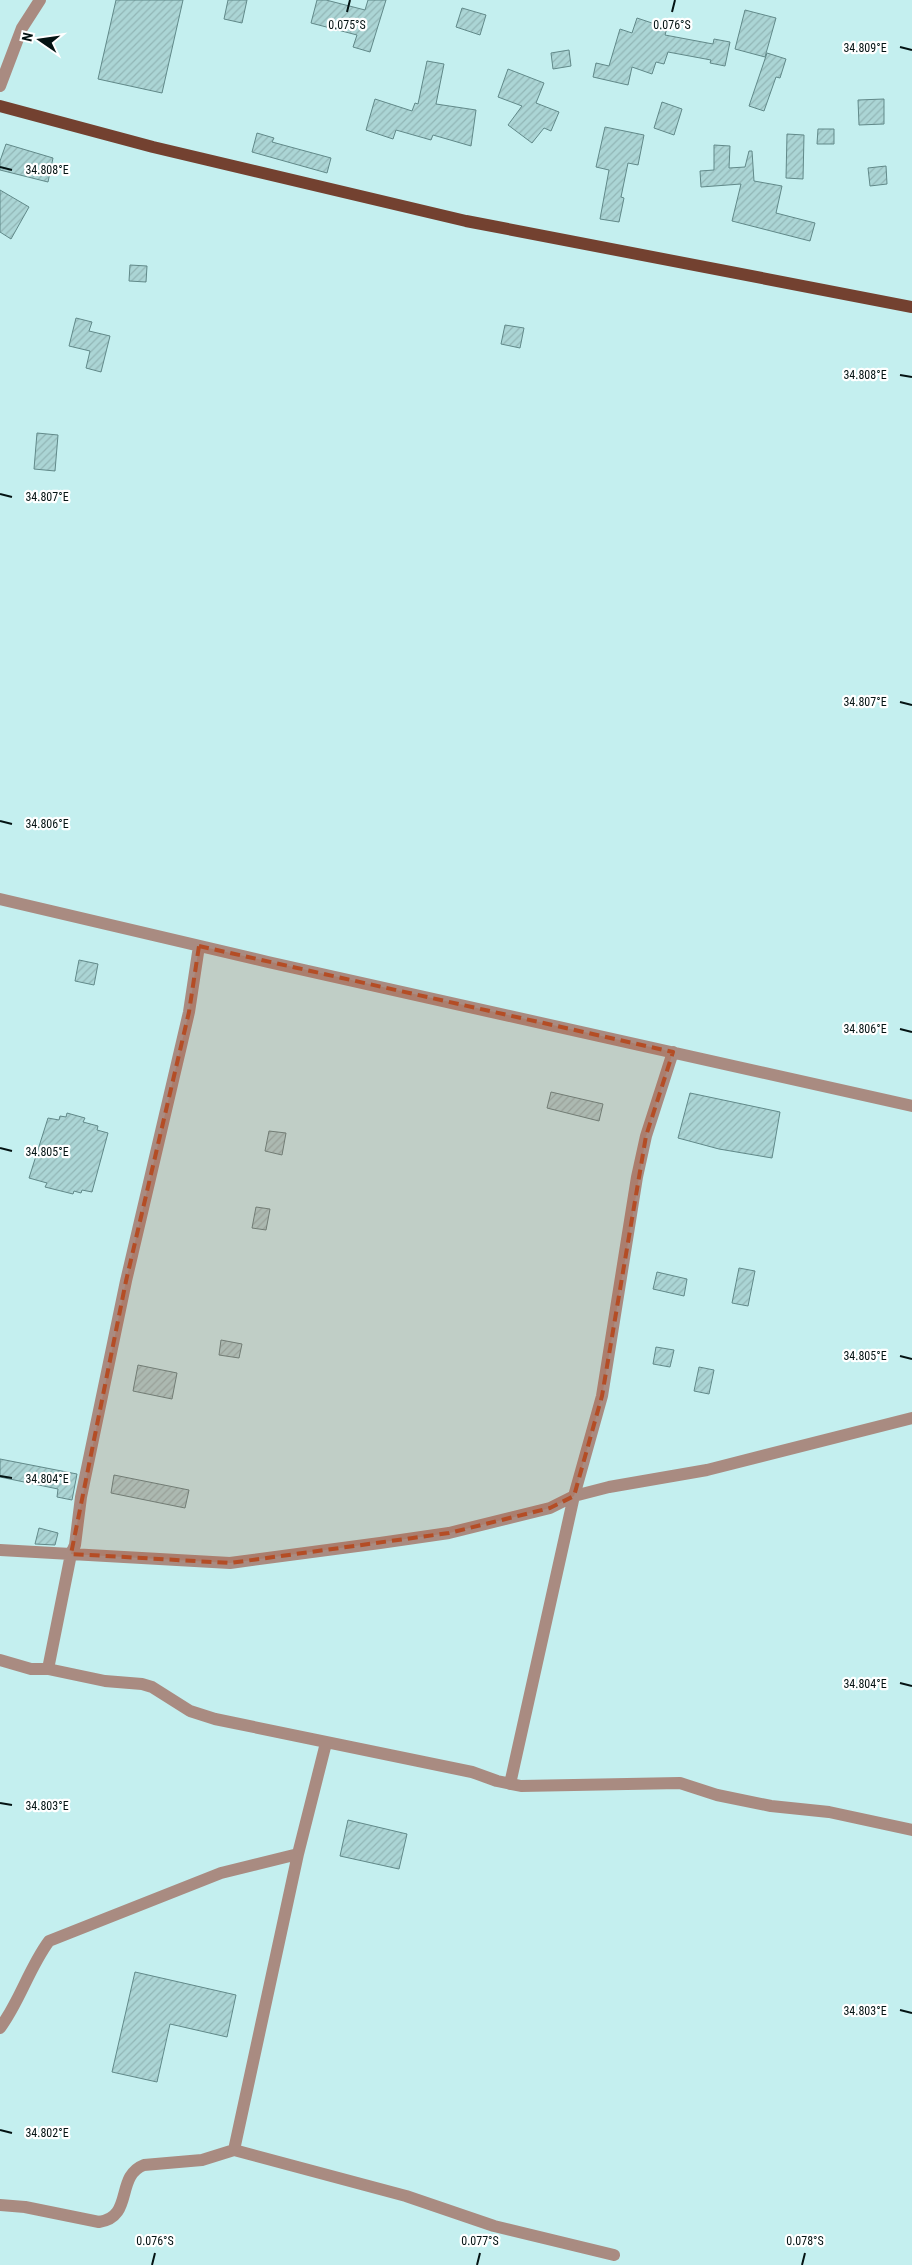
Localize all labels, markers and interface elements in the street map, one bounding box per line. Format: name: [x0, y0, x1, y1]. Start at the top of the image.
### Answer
north arrow: [15, 15, 65, 65]
text: 0.075°S: [328, 18, 366, 32]
text: 0.076°S: [653, 18, 691, 32]
text: N: [19, 31, 36, 43]
text: 34.809°E: [843, 41, 887, 55]
text: 34.808°E: [25, 163, 69, 177]
text: 34.808°E: [843, 368, 887, 382]
text: 34.807°E: [25, 490, 69, 504]
text: 34.807°E: [843, 695, 887, 709]
text: 34.806°E: [25, 817, 69, 831]
text: 34.806°E: [843, 1022, 887, 1036]
text: 34.805°E: [25, 1145, 69, 1159]
text: 34.805°E: [843, 1349, 887, 1363]
text: 34.804°E: [25, 1472, 69, 1486]
text: 34.804°E: [843, 1677, 887, 1691]
text: 34.803°E: [25, 1799, 69, 1813]
text: 34.803°E: [843, 2004, 887, 2018]
text: 34.802°E: [25, 2126, 69, 2140]
text: 0.076°S: [136, 2234, 174, 2248]
text: 0.077°S: [461, 2234, 499, 2248]
text: 0.078°S: [786, 2234, 824, 2248]

